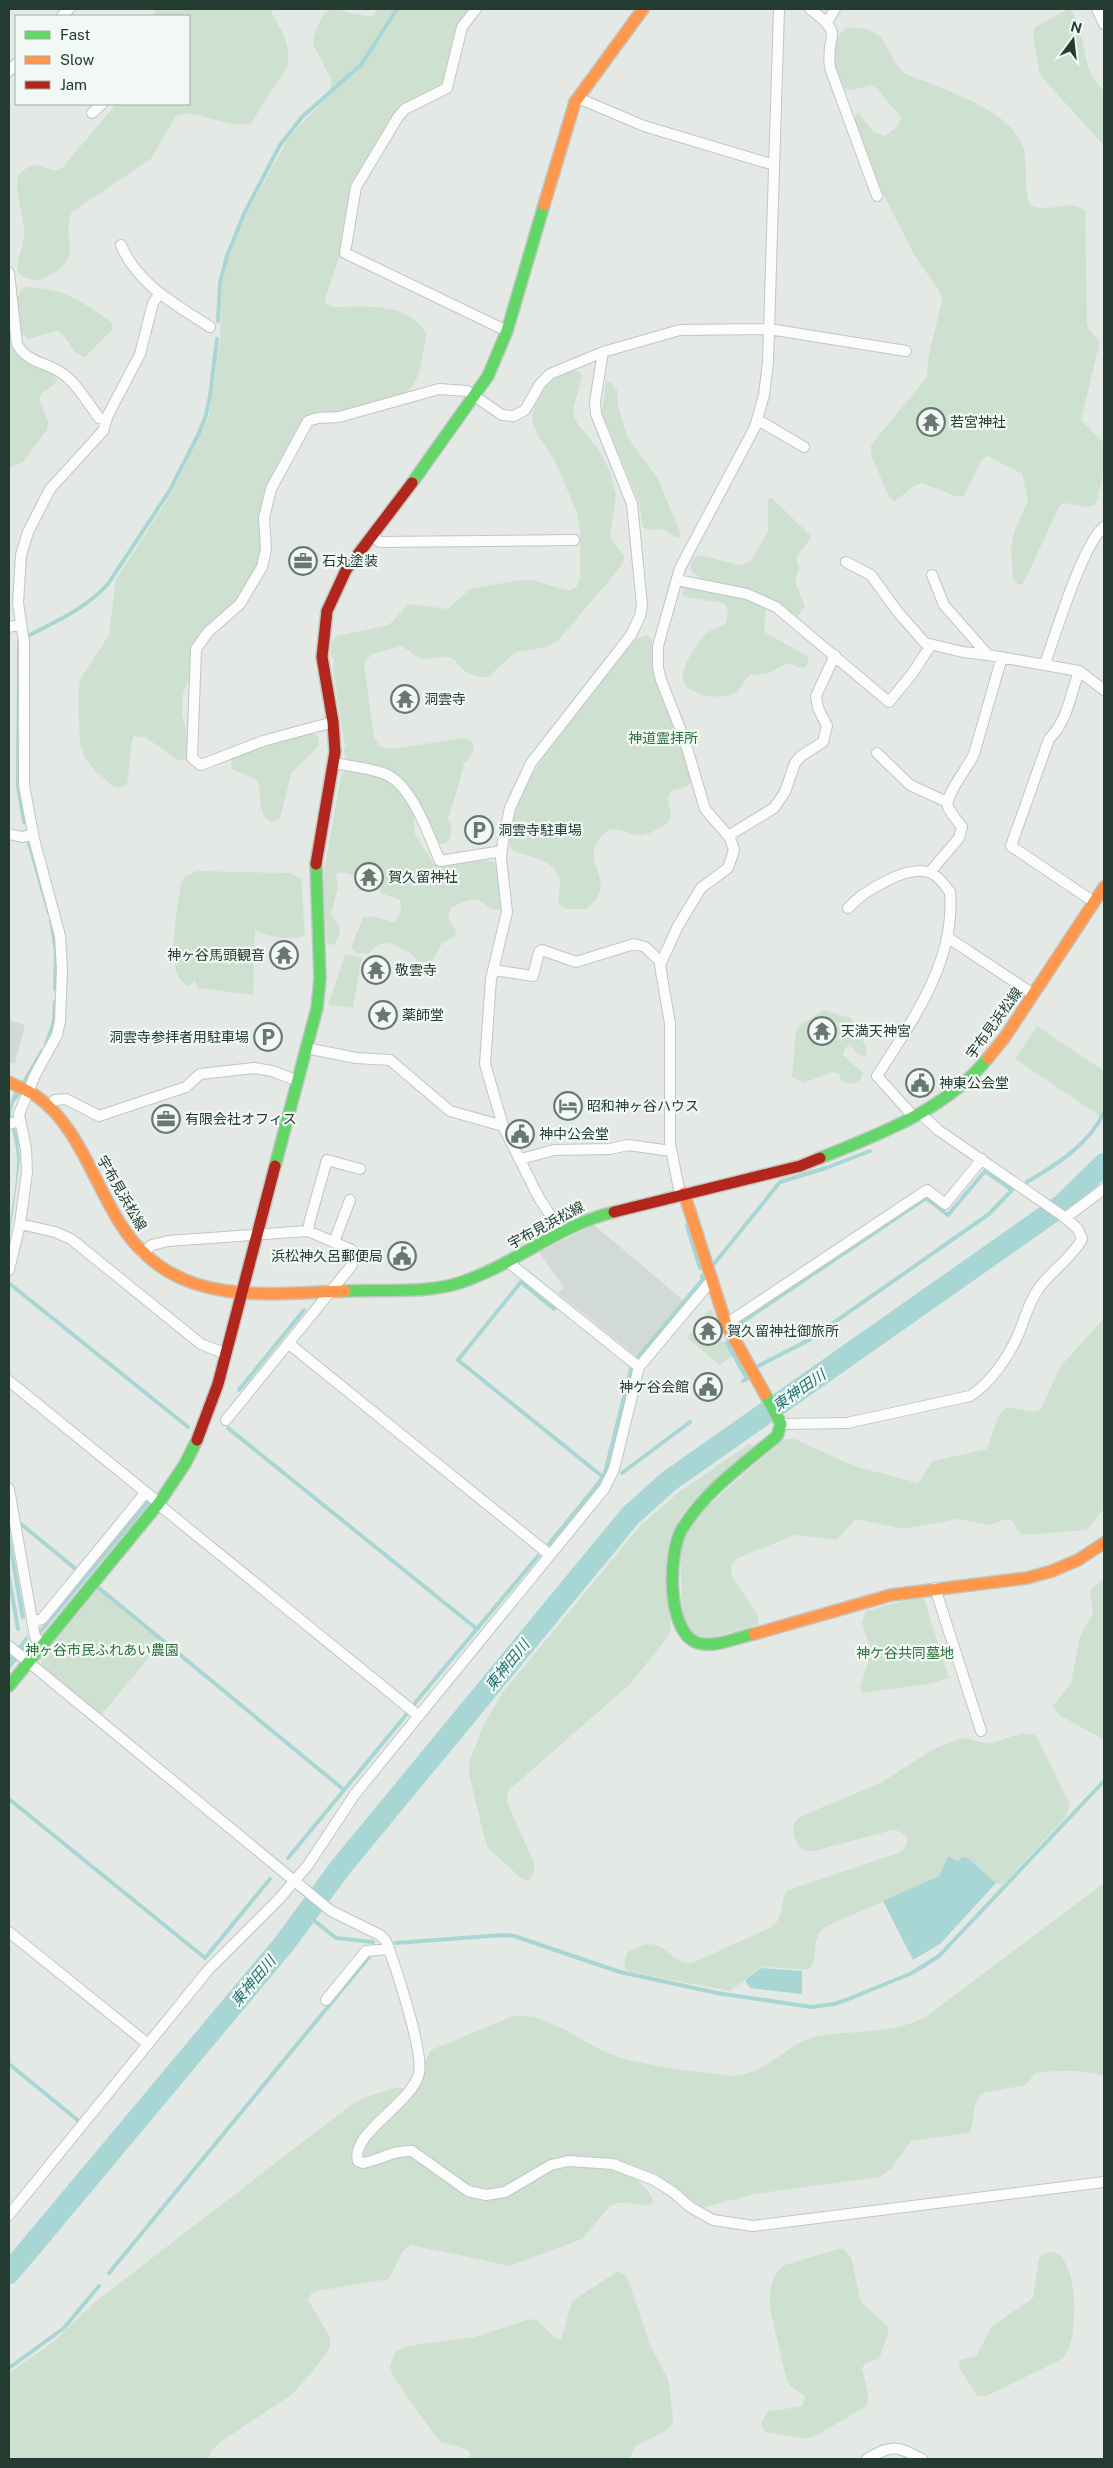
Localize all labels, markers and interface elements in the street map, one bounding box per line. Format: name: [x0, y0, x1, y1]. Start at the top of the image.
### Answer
legend: [15, 15, 190, 105]
north arrow: [1048, 15, 1098, 65]
text: N: [1069, 18, 1084, 37]
text: Fast: [60, 26, 90, 43]
text: Slow: [60, 51, 95, 68]
text: Jam: [60, 76, 87, 93]
temple icon: 若宮神社: [916, 407, 946, 437]
place label: 若宮神社: [950, 414, 1006, 430]
office icon: 石丸塗装: [288, 546, 318, 576]
place label: 石丸塗装: [322, 553, 378, 569]
temple icon: 洞雲寺: [390, 684, 420, 714]
place label: 洞雲寺: [424, 691, 466, 707]
park label: 神道霊拝所: [628, 730, 698, 746]
parking icon: 洞雲寺駐車場: [464, 815, 494, 845]
place label: 洞雲寺駐車場: [498, 822, 582, 838]
temple icon: 賀久留神社: [354, 862, 384, 892]
place label: 賀久留神社: [388, 869, 458, 885]
temple icon: 神ヶ谷馬頭観音: [269, 940, 299, 970]
place label: 神ヶ谷馬頭観音: [167, 947, 265, 963]
temple icon: 敬雲寺: [361, 955, 391, 985]
place label: 敬雲寺: [395, 962, 437, 978]
street label: 宇布見浜松線: [963, 984, 1025, 1062]
place icon: 薬師堂: [368, 1000, 398, 1030]
place label: 薬師堂: [402, 1007, 444, 1023]
temple icon: 天満天神宮: [807, 1016, 837, 1046]
parking icon: 洞雲寺参拝者用駐車場: [253, 1022, 283, 1052]
place label: 天満天神宮: [841, 1023, 911, 1039]
place label: 洞雲寺参拝者用駐車場: [109, 1029, 249, 1045]
public building icon: 神東公会堂: [905, 1068, 935, 1098]
place label: 神東公会堂: [939, 1075, 1009, 1091]
hotel icon: 昭和神ヶ谷ハウス: [553, 1091, 583, 1121]
place label: 昭和神ヶ谷ハウス: [587, 1098, 699, 1114]
office icon: 有限会社オフィス: [151, 1104, 181, 1134]
place label: 有限会社オフィス: [185, 1111, 297, 1127]
public building icon: 神中公会堂: [505, 1119, 535, 1149]
place label: 神中公会堂: [539, 1126, 609, 1142]
street label: 宇布見浜松線: [94, 1153, 150, 1233]
street label: 宇布見浜松線: [505, 1198, 587, 1252]
public building icon: 浜松神久呂郵便局: [387, 1241, 417, 1271]
place label: 浜松神久呂郵便局: [271, 1248, 383, 1264]
temple icon: 賀久留神社御旅所: [693, 1316, 723, 1346]
place label: 賀久留神社御旅所: [727, 1323, 839, 1339]
water label: 東神田川: [770, 1365, 830, 1414]
public building icon: 神ケ谷会館: [693, 1372, 723, 1402]
place label: 神ケ谷会館: [619, 1379, 689, 1395]
water label: 東神田川: [482, 1635, 534, 1694]
park label: 神ヶ谷市民ふれあい農園: [25, 1642, 179, 1658]
park label: 神ケ谷共同墓地: [856, 1645, 954, 1661]
water label: 東神田川: [227, 1951, 280, 2009]

